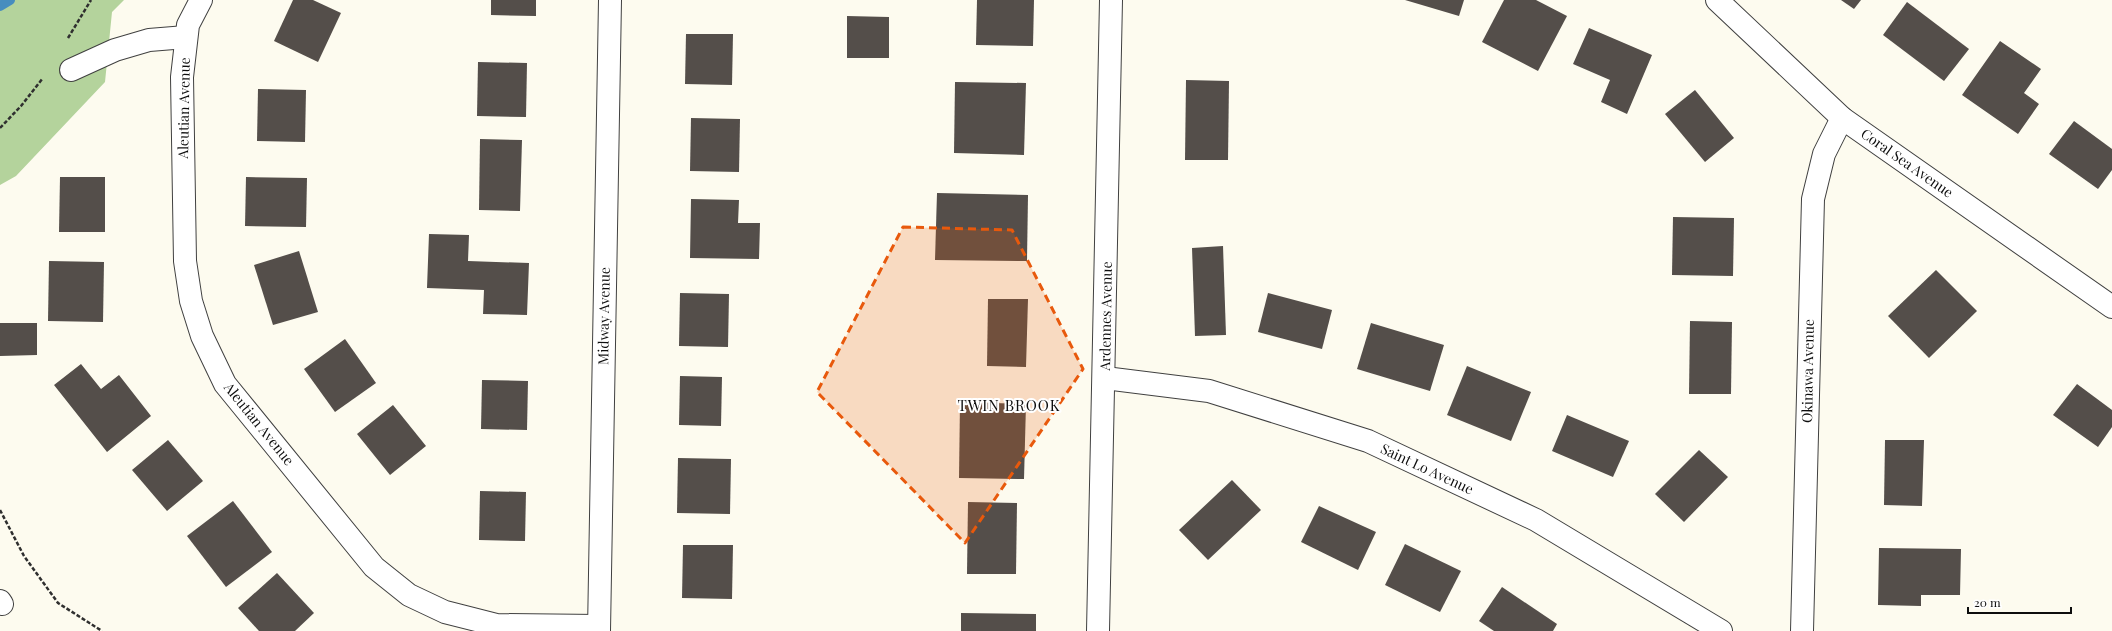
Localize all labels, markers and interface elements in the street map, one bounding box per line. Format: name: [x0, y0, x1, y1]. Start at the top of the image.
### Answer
street label: Aleutian Avenue: [173, 57, 194, 160]
street label: Coral Sea Avenue: [1857, 124, 1957, 202]
street label: Ardennes Avenue: [1095, 261, 1116, 372]
street label: Midway Avenue: [593, 267, 614, 365]
street label: Okinawa Avenue: [1797, 319, 1818, 423]
street label: Aleutian Avenue: [219, 377, 299, 469]
district label: TWIN BROOK: [957, 395, 1061, 415]
street label: Saint Lo Avenue: [1378, 439, 1477, 498]
scale bar: [1968, 589, 2071, 615]
text: 20 m: [1974, 594, 2001, 610]

